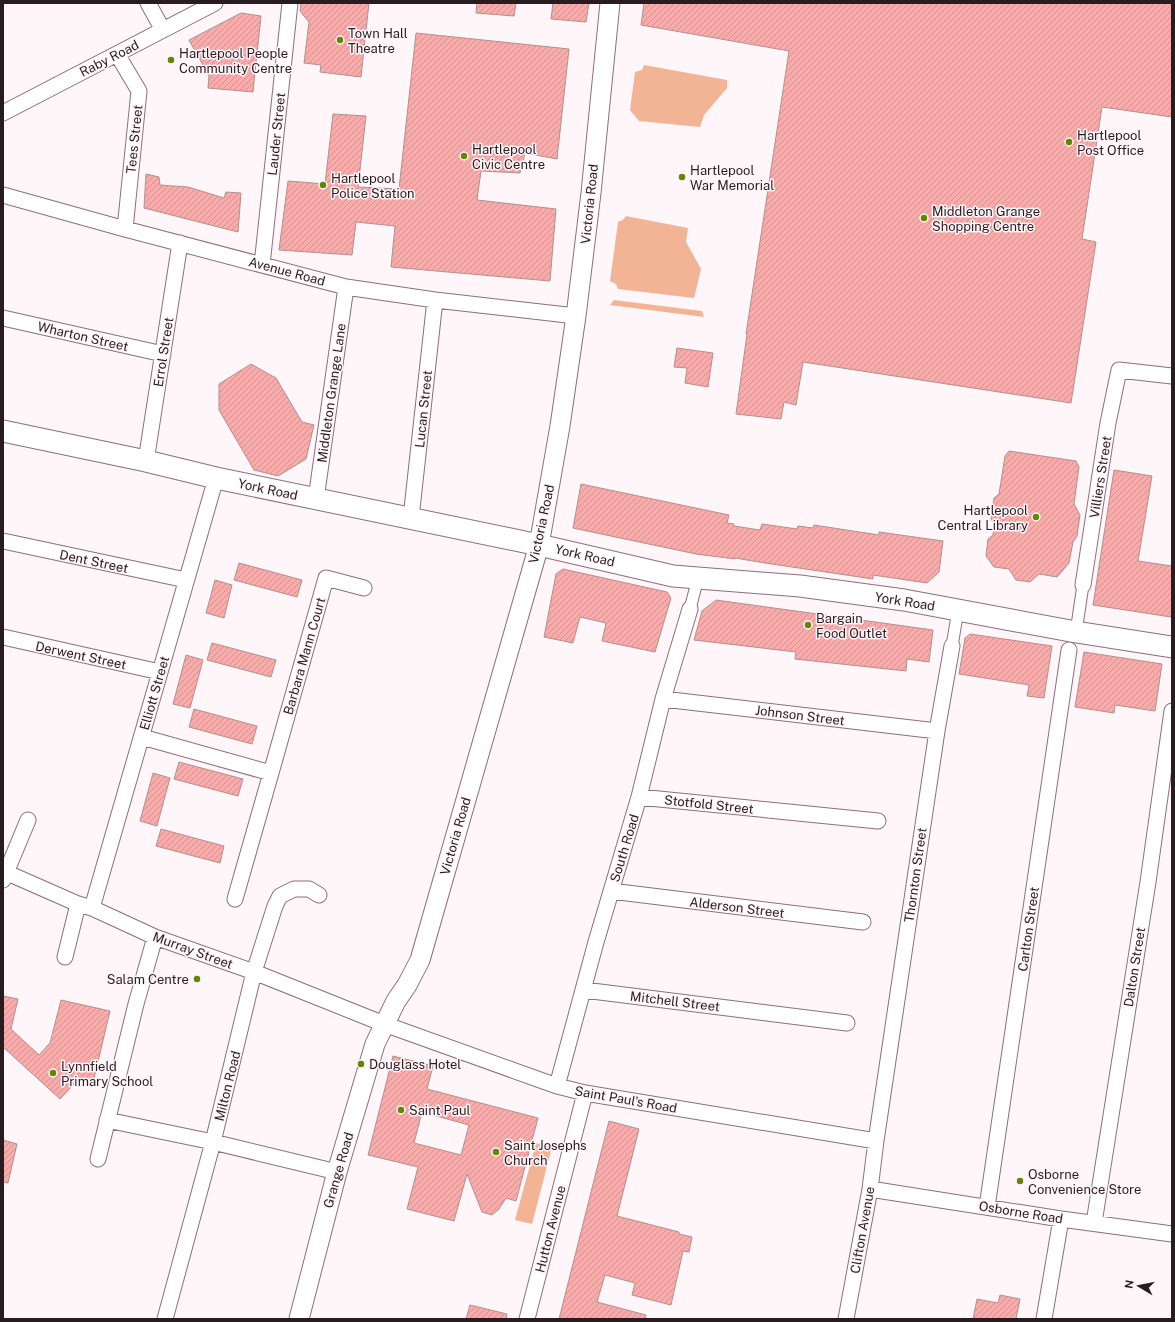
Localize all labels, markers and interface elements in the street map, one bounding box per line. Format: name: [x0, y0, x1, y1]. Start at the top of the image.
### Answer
place label: Town Hall Theatre: [348, 26, 408, 56]
marker: Town Hall Theatre: [335, 35, 345, 45]
street label: Raby Road: [77, 37, 141, 80]
place label: Hartlepool People Community Centre: [179, 46, 292, 76]
marker: Hartlepool People Community Centre: [166, 55, 176, 65]
street label: Lauder Street: [265, 92, 288, 176]
street label: Tees Street: [123, 104, 146, 174]
place label: Hartlepool Post Office: [1077, 128, 1144, 158]
marker: Hartlepool Post Office: [1064, 137, 1074, 147]
place label: Hartlepool Civic Centre: [472, 142, 545, 172]
marker: Hartlepool Civic Centre: [459, 151, 469, 161]
street label: Victoria Road: [578, 163, 601, 245]
place label: Hartlepool War Memorial: [690, 163, 774, 193]
place label: Hartlepool Police Station: [331, 171, 415, 201]
marker: Hartlepool War Memorial: [677, 172, 687, 182]
marker: Hartlepool Police Station: [318, 180, 328, 190]
place label: Middleton Grange Shopping Centre: [932, 204, 1040, 234]
marker: Middleton Grange Shopping Centre: [919, 213, 929, 223]
street label: Avenue Road: [247, 254, 327, 289]
street label: Errol Street: [151, 316, 176, 388]
street label: Wharton Street: [36, 319, 130, 354]
street label: Middleton Grange Lane: [314, 322, 349, 464]
street label: Lucan Street: [412, 370, 435, 449]
street label: Villiers Street: [1087, 435, 1114, 519]
street label: York Road: [237, 476, 299, 503]
street label: Victoria Road: [526, 483, 557, 565]
place label: Hartlepool Central Library: [937, 503, 1028, 533]
marker: Hartlepool Central Library: [1031, 512, 1041, 522]
street label: York Road: [554, 541, 616, 570]
street label: Dent Street: [58, 547, 130, 576]
street label: York Road: [874, 589, 936, 614]
street label: Barbara Mann Court: [280, 596, 328, 717]
place label: Bargain Food Outlet: [816, 611, 887, 641]
marker: Bargain Food Outlet: [803, 620, 813, 630]
street label: Derwent Street: [34, 639, 128, 672]
street label: Elliott Street: [137, 654, 172, 732]
street label: Johnson Street: [754, 703, 845, 728]
street label: Stotfold Street: [663, 792, 754, 817]
street label: Victoria Road: [437, 795, 474, 877]
street label: South Road: [607, 812, 642, 884]
street label: Thornton Street: [901, 827, 930, 924]
street label: Carlton Street: [1015, 886, 1042, 972]
street label: Alderson Street: [689, 894, 785, 921]
street label: Dalton Street: [1121, 926, 1148, 1008]
street label: Murray Street: [151, 929, 235, 972]
place label: Salam Centre: [107, 972, 189, 987]
marker: Salam Centre: [192, 974, 202, 984]
street label: Mitchell Street: [629, 989, 721, 1014]
street label: Milton Road: [212, 1049, 243, 1123]
place label: Douglass Hotel: [369, 1057, 461, 1072]
place label: Lynnfield Primary School: [61, 1059, 153, 1089]
marker: Douglass Hotel: [356, 1059, 366, 1069]
marker: Lynnfield Primary School: [48, 1068, 58, 1078]
street label: Saint Paul's Road: [574, 1083, 678, 1116]
place label: Saint Paul: [409, 1103, 471, 1118]
marker: Saint Paul: [396, 1105, 406, 1115]
street label: Grange Road: [320, 1130, 356, 1210]
place label: Saint Josephs Church: [504, 1138, 587, 1168]
marker: Saint Josephs Church: [491, 1147, 501, 1157]
place label: Osborne Convenience Store: [1028, 1167, 1141, 1197]
marker: Osborne Convenience Store: [1015, 1176, 1025, 1186]
street label: Hutton Avenue: [532, 1184, 569, 1274]
street label: Clifton Avenue: [847, 1185, 878, 1275]
street label: Osborne Road: [978, 1198, 1064, 1227]
north arrow: [1119, 1266, 1159, 1306]
text: N: [1122, 1279, 1136, 1290]

